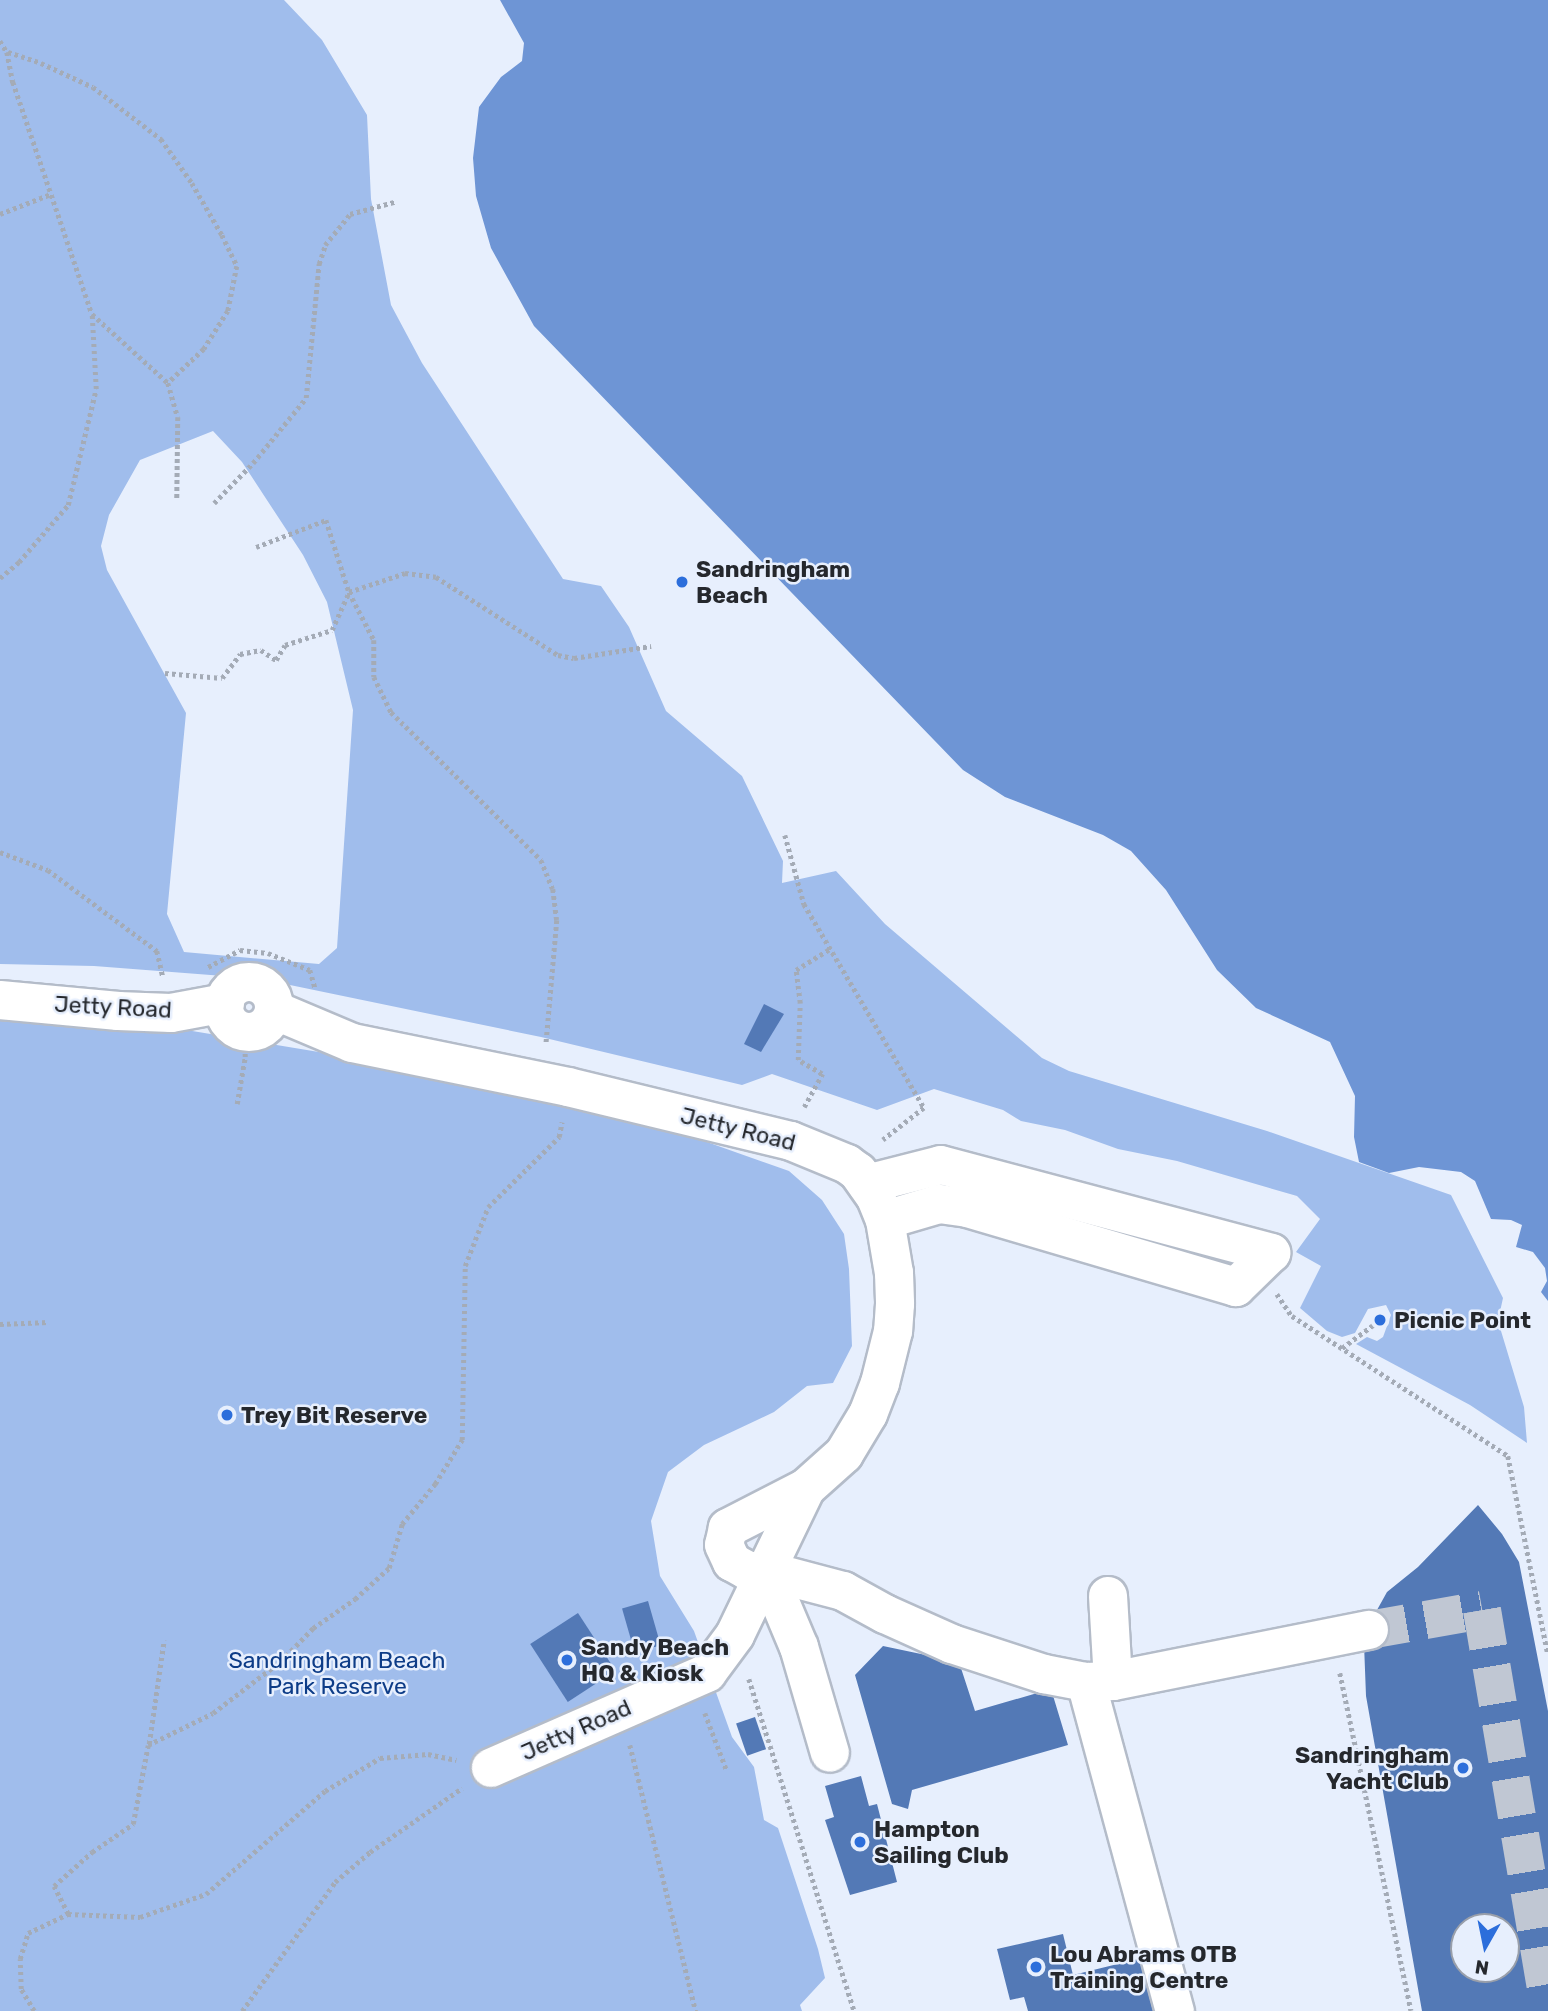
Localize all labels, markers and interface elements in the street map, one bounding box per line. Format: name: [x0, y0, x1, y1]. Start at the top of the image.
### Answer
place label: Sandringham Beach: [696, 555, 850, 609]
marker: Sandringham Beach: [674, 574, 690, 590]
street label: Jetty Road: [53, 990, 173, 1024]
street label: Jetty Road: [677, 1101, 799, 1157]
place label: Picnic Point: [1394, 1306, 1531, 1334]
marker: Picnic Point: [1372, 1312, 1388, 1328]
place label: Trey Bit Reserve: [241, 1401, 428, 1429]
marker: Trey Bit Reserve: [219, 1407, 235, 1423]
place label: Sandy Beach HQ & Kiosk: [581, 1633, 730, 1687]
park label: Sandringham Beach Park Reserve: [228, 1646, 446, 1700]
marker: Sandy Beach HQ & Kiosk: [559, 1652, 575, 1668]
street label: Jetty Road: [516, 1693, 636, 1767]
place label: Sandringham Yacht Club: [1295, 1741, 1449, 1795]
marker: Sandringham Yacht Club: [1455, 1760, 1471, 1776]
place label: Hampton Sailing Club: [874, 1815, 1009, 1869]
marker: Hampton Sailing Club: [852, 1834, 868, 1850]
north arrow: [1450, 1913, 1520, 1983]
place label: Lou Abrams OTB Training Centre: [1050, 1940, 1238, 1994]
text: N: [1473, 1955, 1491, 1980]
marker: Lou Abrams OTB Training Centre: [1028, 1959, 1044, 1975]

